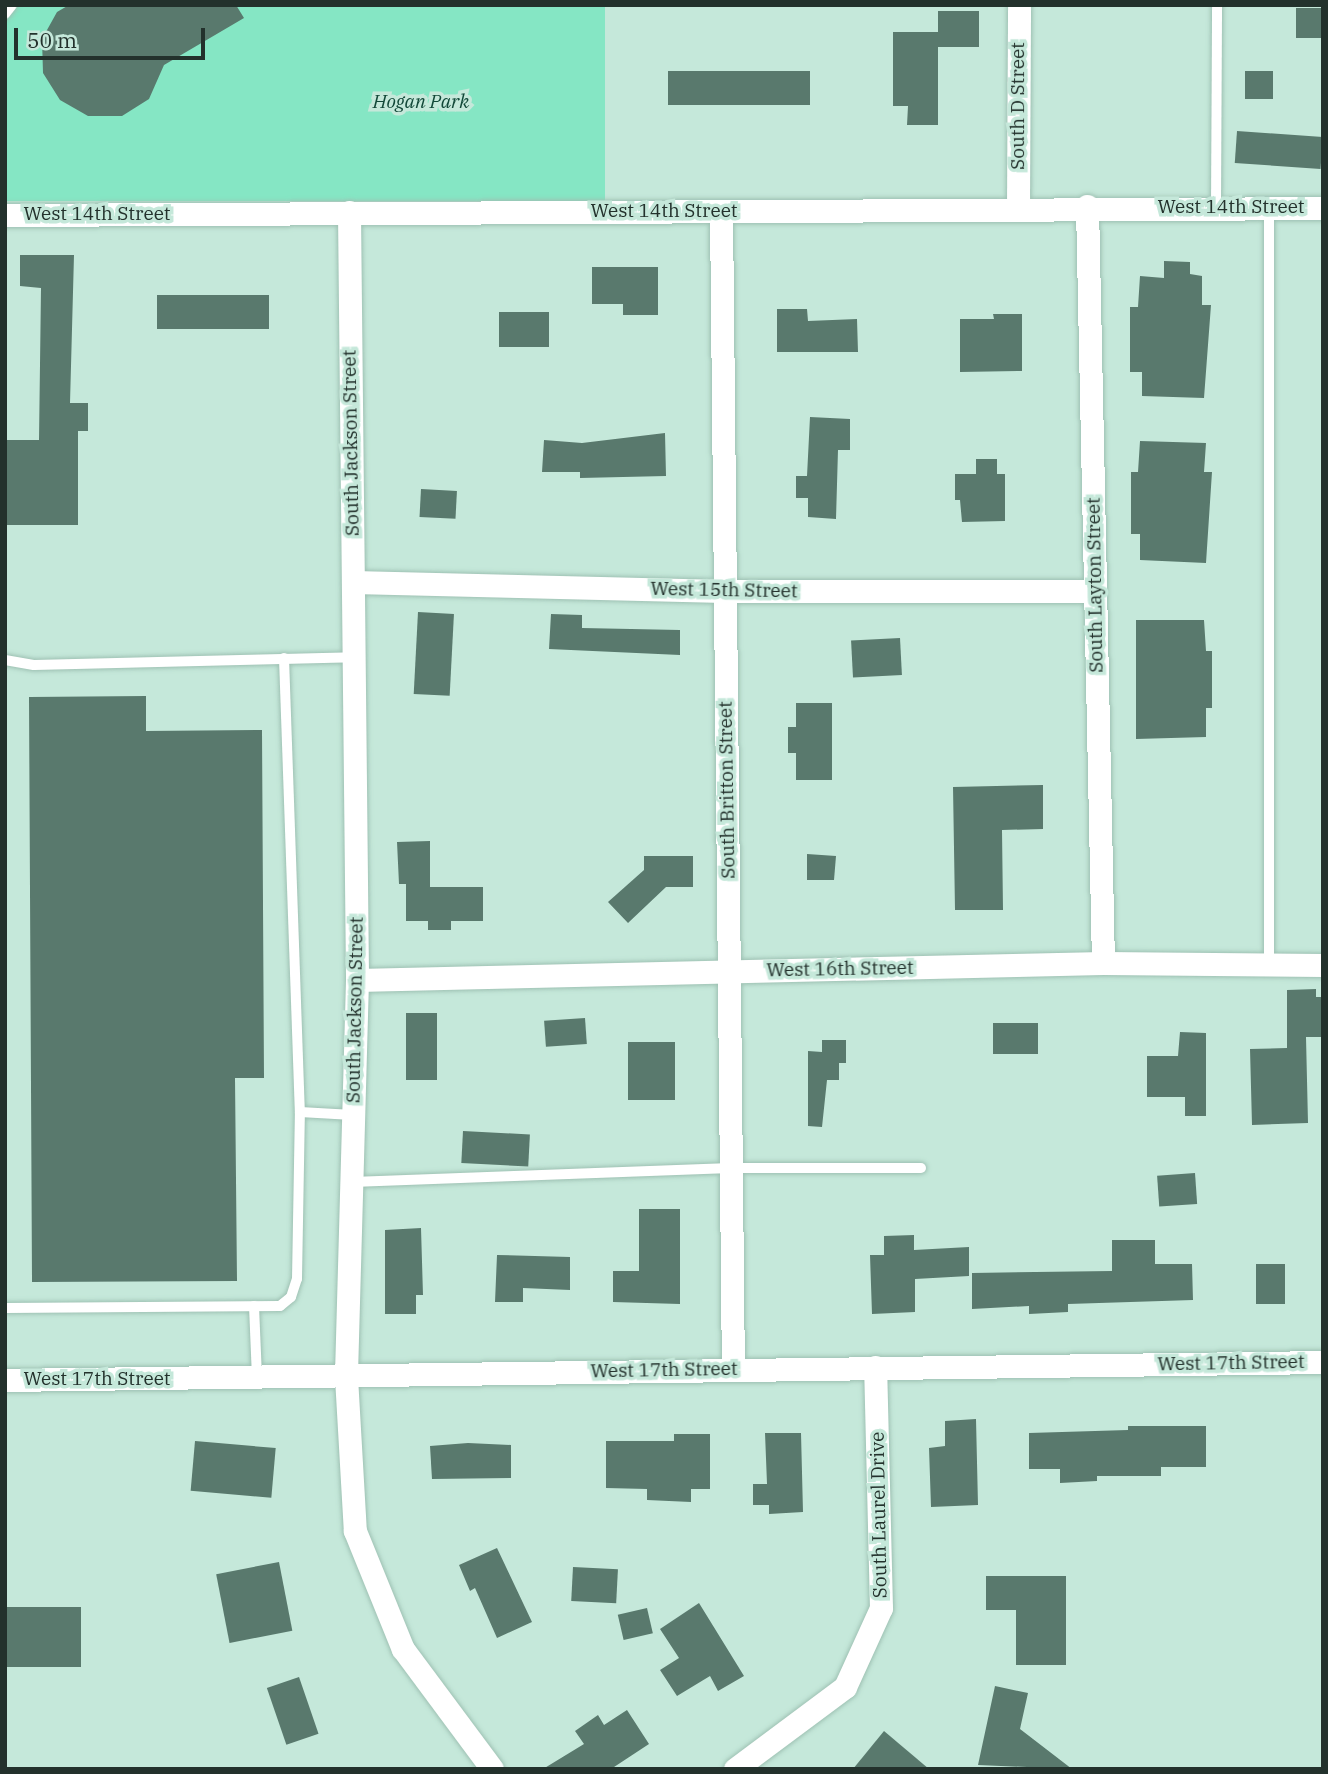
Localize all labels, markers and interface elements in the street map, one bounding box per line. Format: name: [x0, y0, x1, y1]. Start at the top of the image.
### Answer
scale bar: [18, 14, 208, 58]
text: 50 m: [27, 26, 77, 54]
street label: South D Street: [1007, 42, 1029, 170]
park label: Hogan Park: [373, 91, 469, 113]
street label: West 14th Street: [1157, 196, 1305, 218]
street label: West 14th Street: [590, 200, 738, 222]
street label: West 14th Street: [23, 203, 171, 225]
street label: South Jackson Street: [338, 350, 364, 536]
street label: South Layton Street: [1082, 497, 1108, 673]
street label: West 15th Street: [650, 577, 798, 603]
street label: South Britton Street: [714, 701, 740, 879]
street label: South Jackson Street: [342, 917, 368, 1103]
street label: West 16th Street: [766, 956, 914, 982]
street label: West 17th Street: [1157, 1350, 1305, 1376]
street label: West 17th Street: [590, 1357, 738, 1383]
street label: West 17th Street: [23, 1368, 171, 1390]
street label: South Laurel Drive: [866, 1432, 892, 1598]

